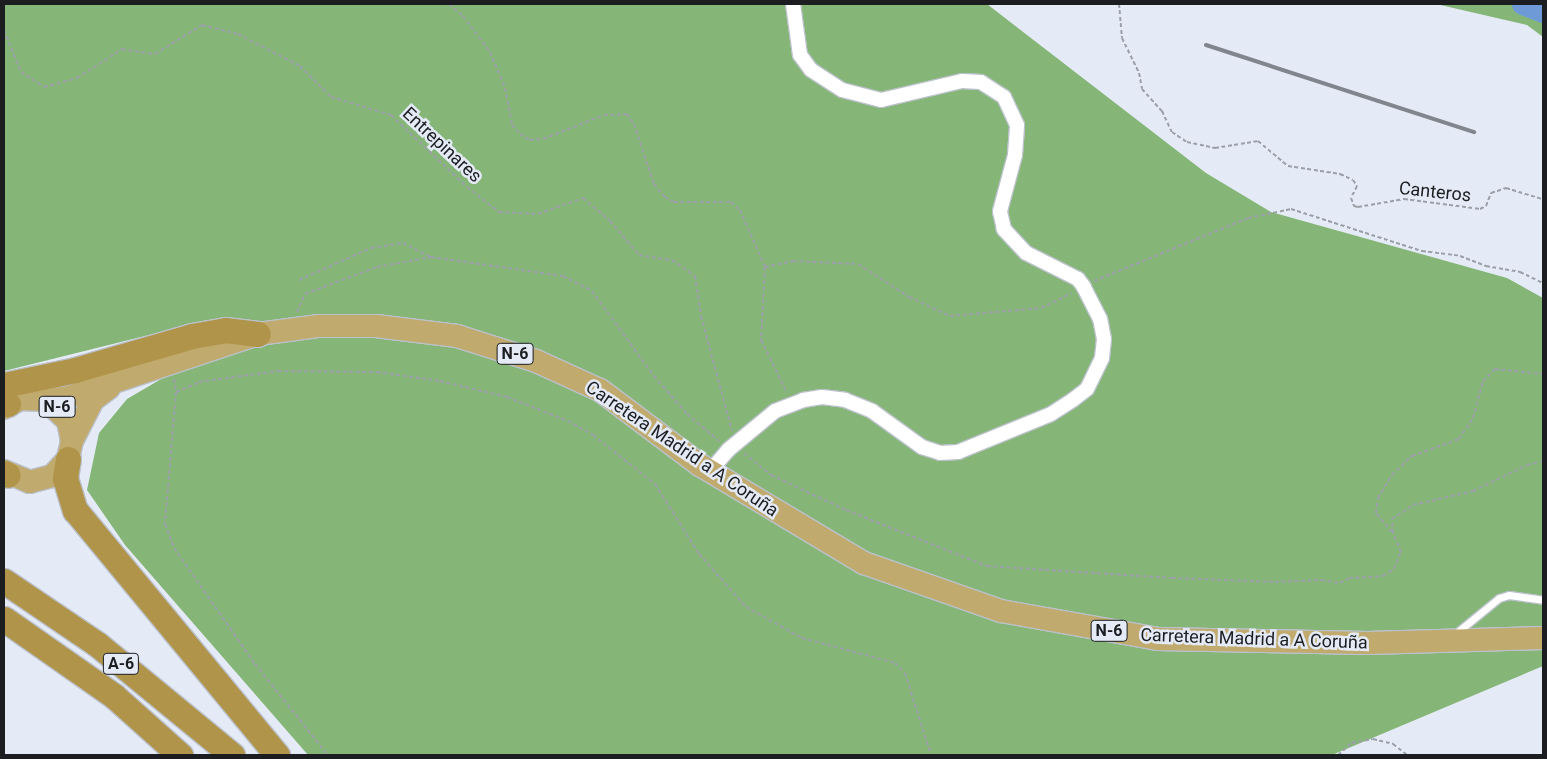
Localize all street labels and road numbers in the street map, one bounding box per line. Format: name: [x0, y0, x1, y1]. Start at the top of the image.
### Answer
street label: Entrepinares: [398, 103, 486, 187]
street label: Canteros: [1398, 177, 1472, 207]
road number: N-6: [496, 340, 534, 368]
street label: Carretera Madrid a A Coruña: [582, 376, 782, 522]
road number: N-6: [38, 394, 76, 421]
road number: N-6: [1090, 618, 1128, 644]
street label: Carretera Madrid a A Coruña: [1140, 624, 1368, 654]
road number: A-6: [102, 651, 140, 678]

